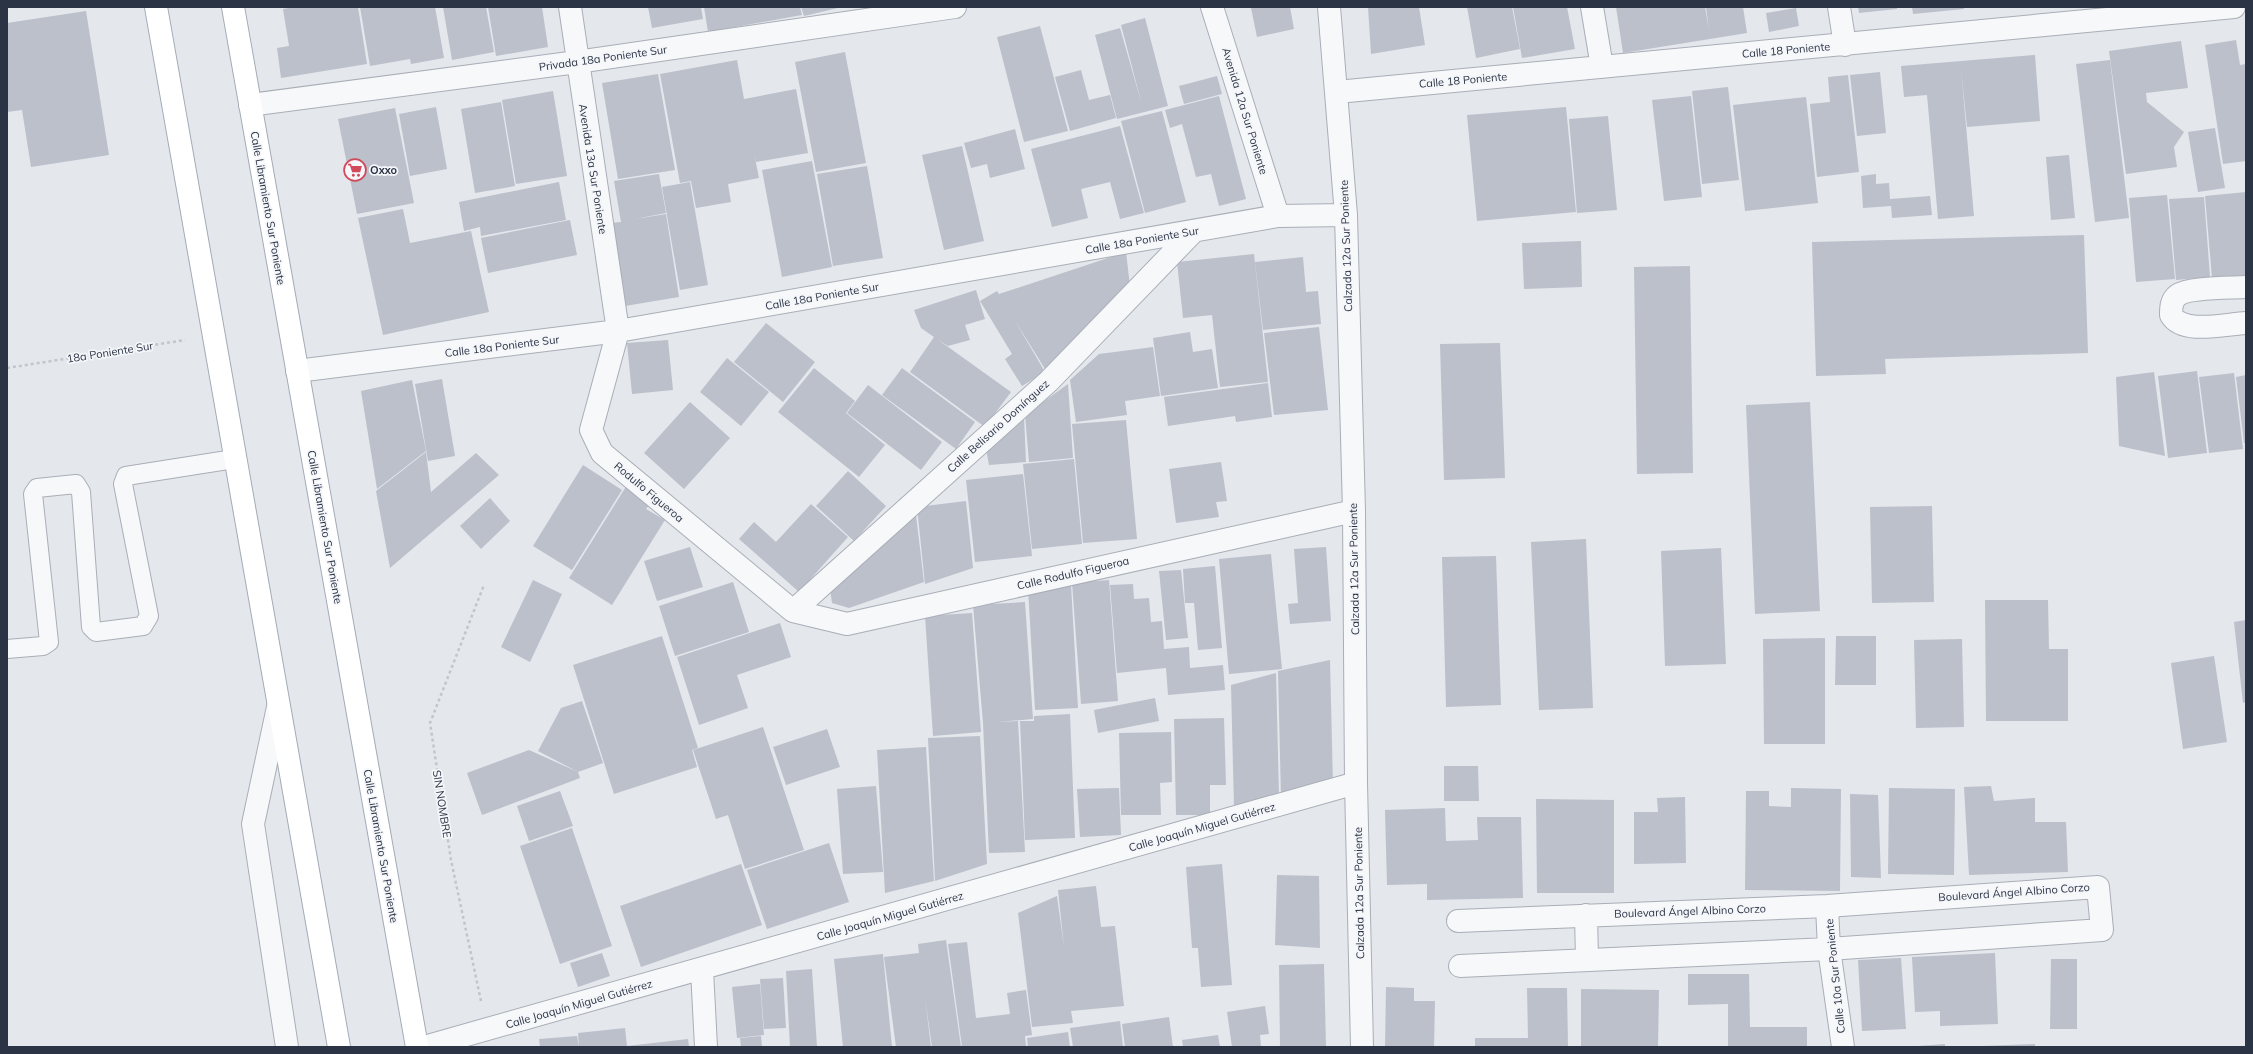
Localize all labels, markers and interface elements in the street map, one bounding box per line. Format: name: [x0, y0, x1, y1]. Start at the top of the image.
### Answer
street label: Calle 18 Poniente: [1741, 39, 1831, 61]
street label: Privada 18a Poniente Sur: [538, 42, 668, 74]
street label: Avenida 12a Sur Poniente: [1219, 46, 1271, 176]
street label: Calle 18 Poniente: [1418, 69, 1508, 91]
street label: Avenida 13a Sur Poniente: [576, 103, 610, 235]
street label: Calle Libramiento Sur Poniente: [248, 130, 288, 286]
supermarket icon: Oxxo: [342, 157, 368, 183]
place label: Oxxo: [370, 163, 398, 177]
street label: Calzada 12a Sur Poniente: [1337, 180, 1355, 312]
street label: Calle 18a Poniente Sur: [1084, 223, 1200, 257]
street label: Calle 18a Poniente Sur: [764, 279, 880, 313]
street label: Calle 18a Poniente Sur: [444, 332, 560, 360]
street label: 18a Poniente Sur: [66, 338, 154, 366]
street label: Calle Belisario Domínguez: [944, 376, 1052, 476]
street label: Calle Libramiento Sur Poniente: [305, 449, 345, 605]
street label: Rodulfo Figueroa: [611, 459, 687, 525]
street label: Calzada 12a Sur Poniente: [1346, 503, 1362, 635]
street label: Calle Rodulfo Figueroa: [1016, 553, 1130, 593]
street label: Calle Libramiento Sur Poniente: [361, 768, 401, 924]
street label: SIN NOMBRE: [430, 769, 454, 839]
street label: Calle Joaquín Miguel Gutiérrez: [1127, 799, 1277, 855]
street label: Calzada 12a Sur Poniente: [1351, 827, 1367, 959]
street label: Boulevard Ángel Albino Corzo: [1938, 880, 2090, 904]
street label: Calle Joaquín Miguel Gutiérrez: [815, 888, 965, 944]
street label: Boulevard Ángel Albino Corzo: [1614, 901, 1766, 921]
street label: Calle 10a Sur Poniente: [1822, 918, 1848, 1034]
street label: Calle Joaquín Miguel Gutiérrez: [504, 976, 654, 1032]

